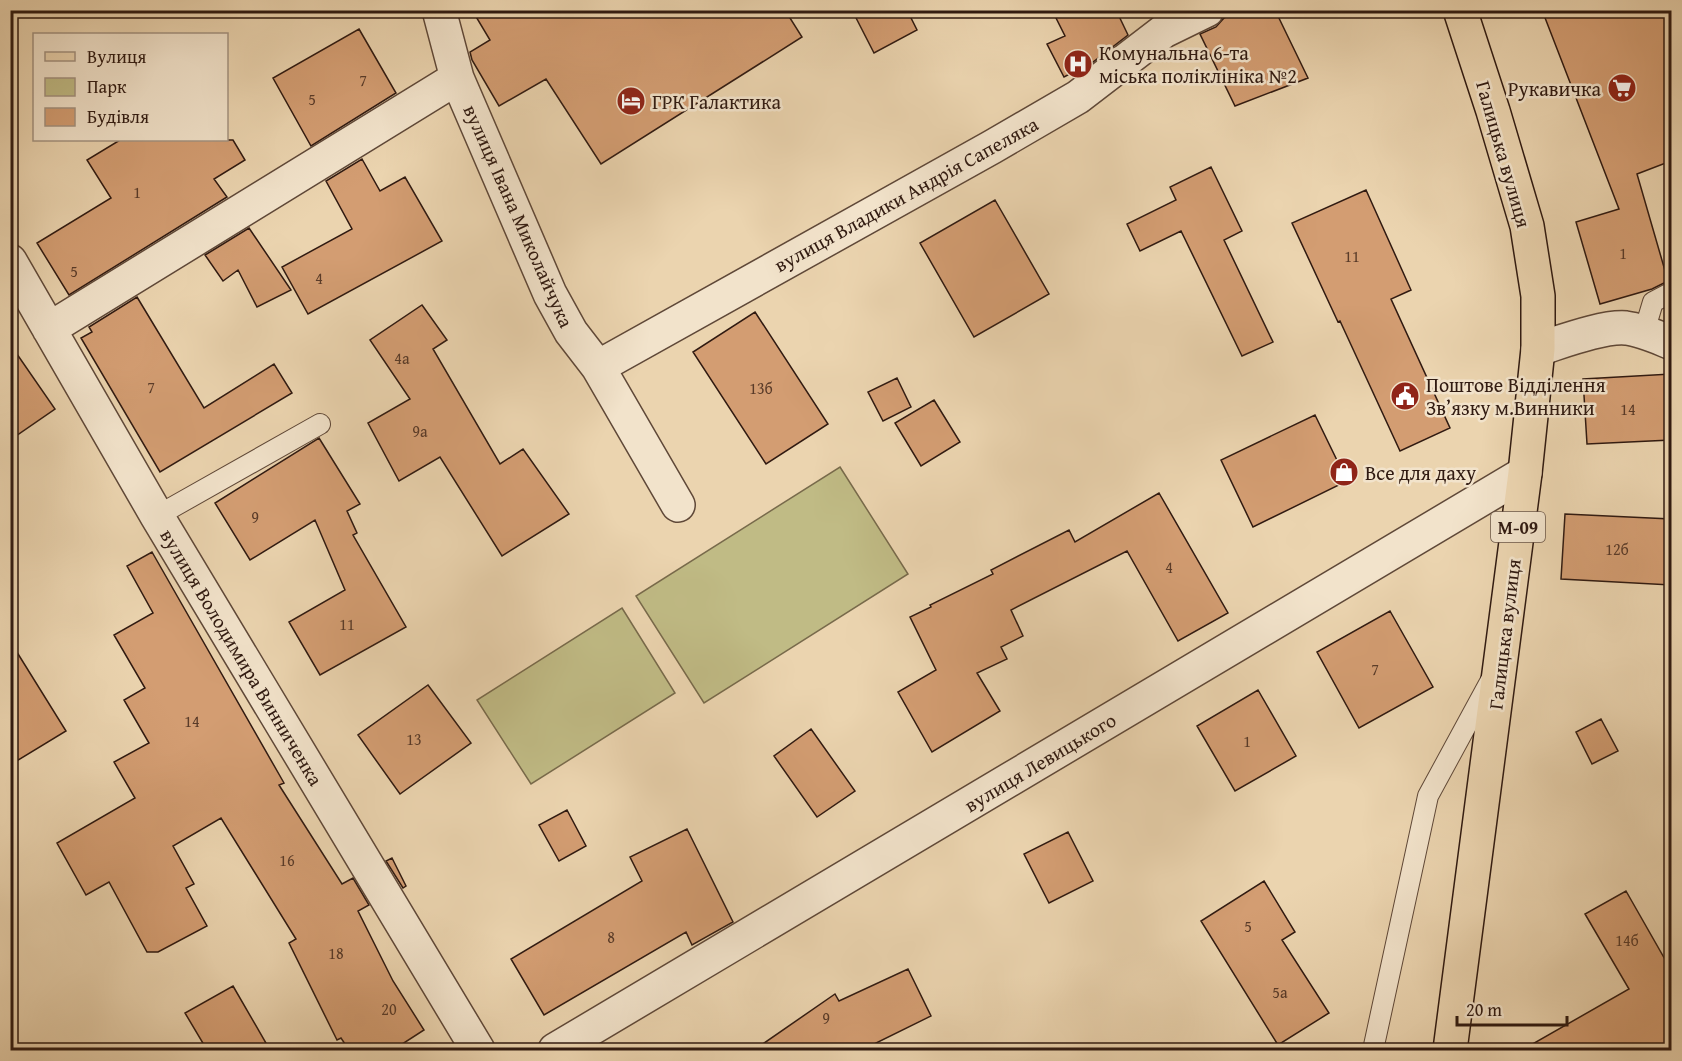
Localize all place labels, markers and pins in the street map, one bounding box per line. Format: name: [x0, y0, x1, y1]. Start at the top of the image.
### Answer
place label: Комунальна 6-та міська поліклініка №2: [1099, 38, 1297, 90]
hospital icon: Комунальна 6-та міська поліклініка №2: [1062, 48, 1094, 80]
supermarket icon: Рукавичка: [1606, 72, 1638, 104]
place label: Рукавичка: [1508, 74, 1601, 103]
hotel icon: ГРК Галактика: [615, 85, 647, 117]
place label: ГРК Галактика: [652, 87, 781, 116]
place label: Поштове Відділення Зв’язку м.Винники: [1426, 370, 1606, 422]
public building icon: Поштове Відділення Зв’язку м.Винники: [1389, 380, 1421, 412]
shop icon: Все для даху: [1328, 456, 1360, 488]
place label: Все для даху: [1365, 458, 1476, 487]

